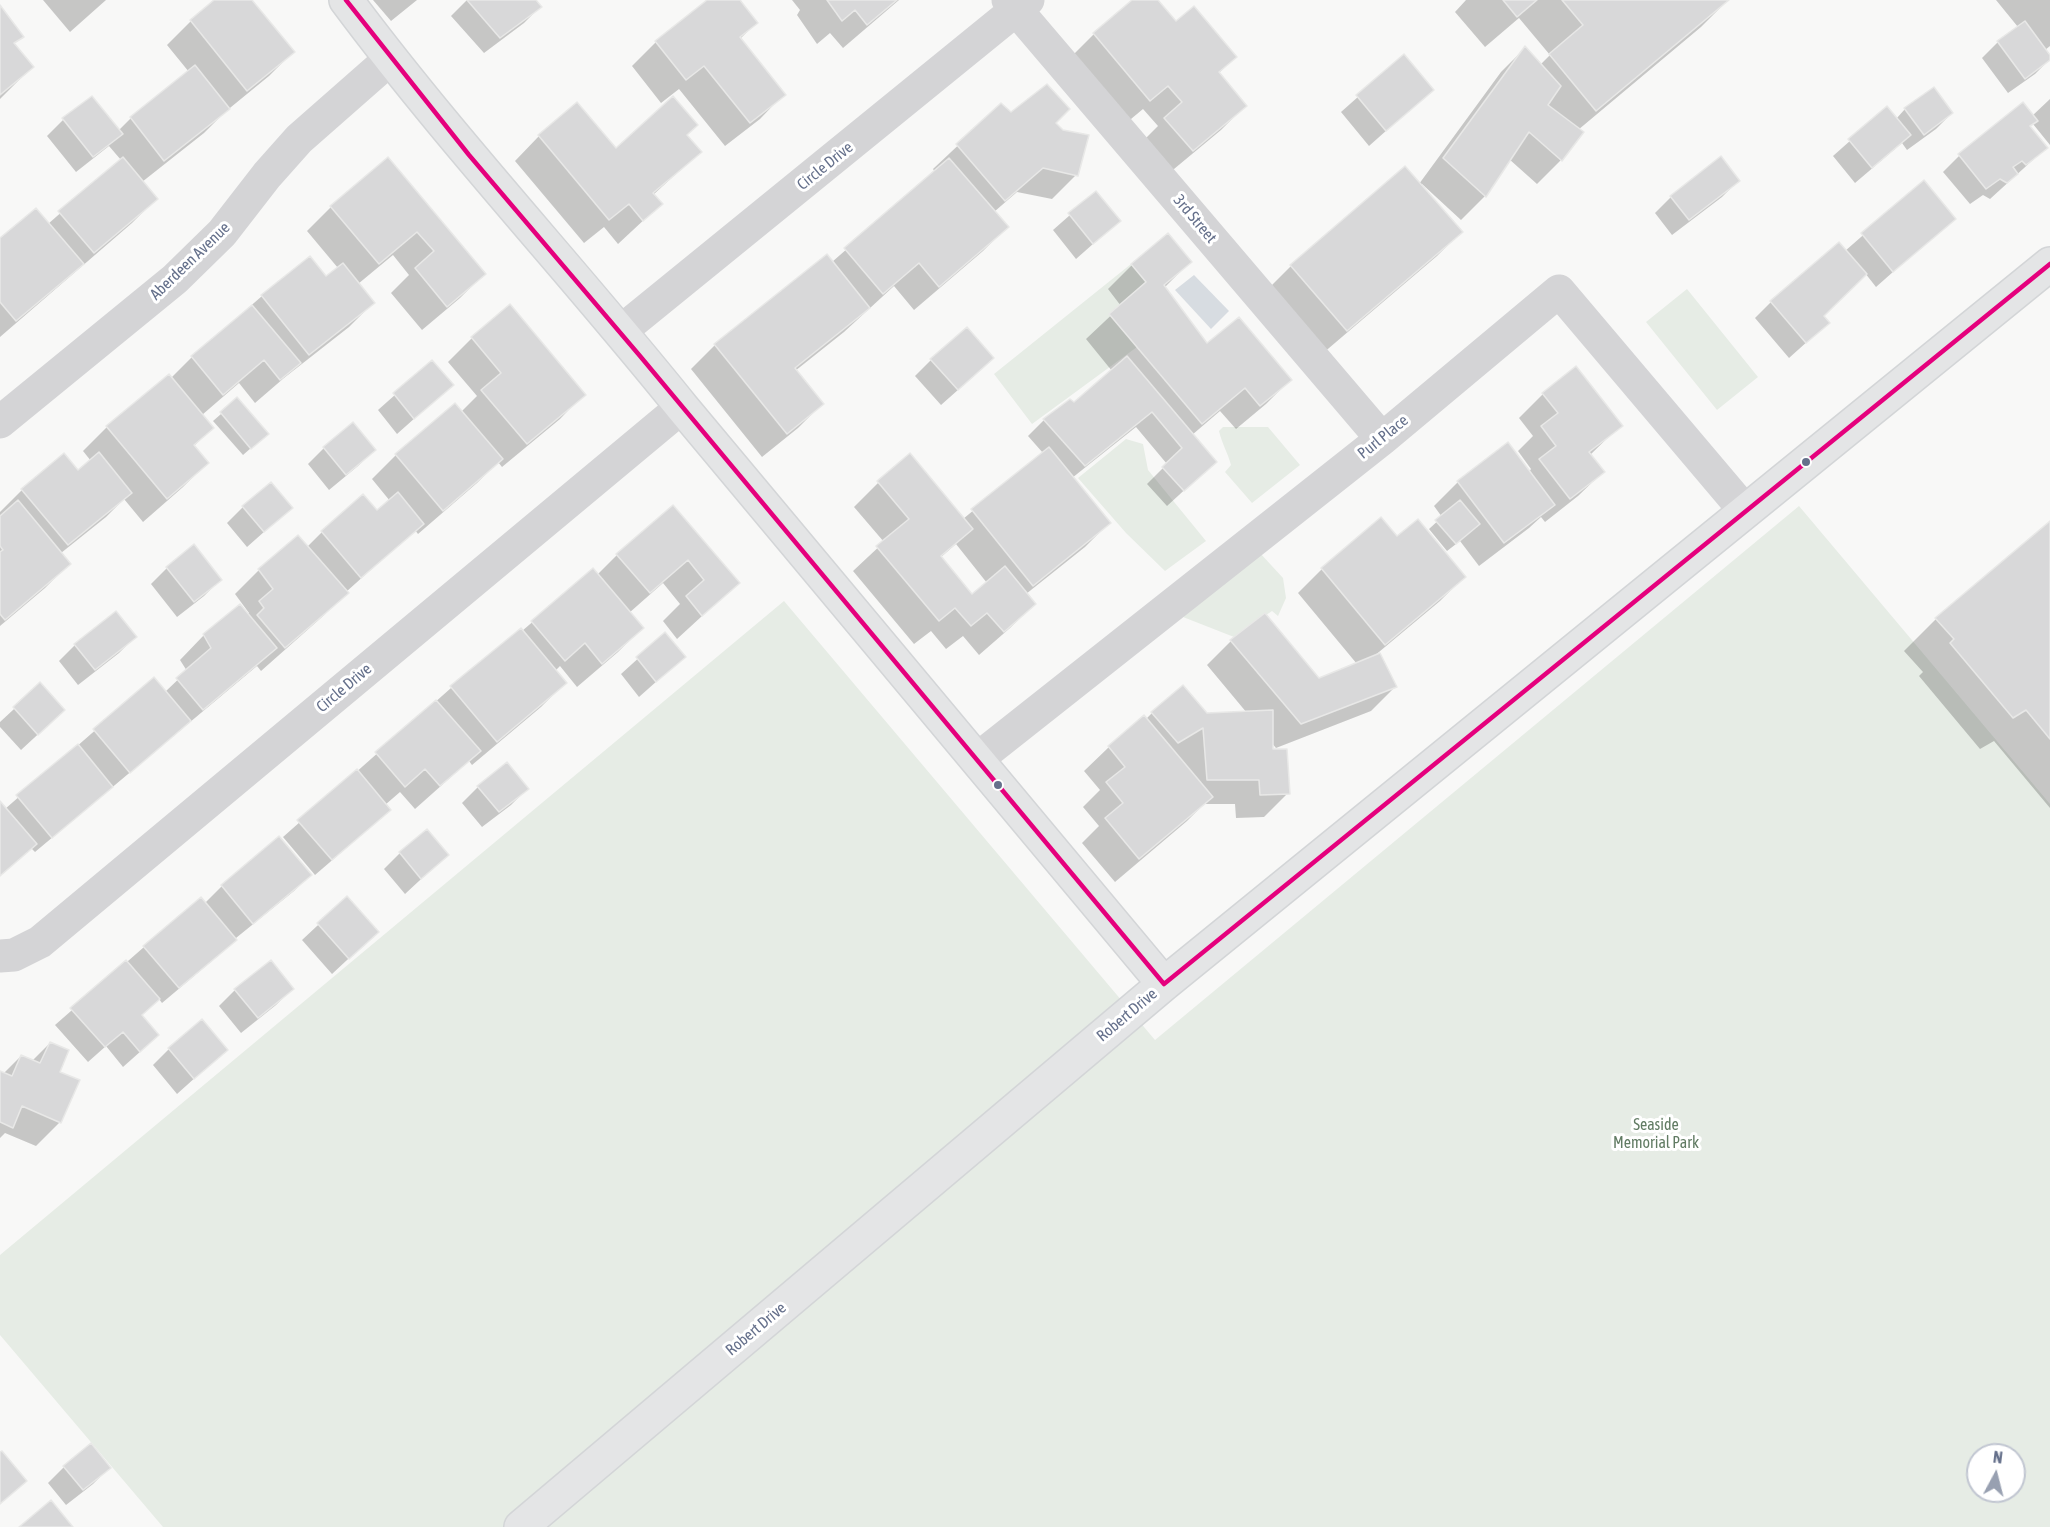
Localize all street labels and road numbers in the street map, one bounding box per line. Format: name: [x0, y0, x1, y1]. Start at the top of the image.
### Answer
street label: Circle Drive: [793, 138, 857, 194]
street label: 3rd Street: [1169, 191, 1221, 247]
street label: Aberdeen Avenue: [146, 218, 234, 304]
street label: Purl Place: [1354, 411, 1412, 463]
street label: Circle Drive: [313, 659, 375, 717]
street label: Robert Drive: [1093, 984, 1161, 1046]
street label: Robert Drive: [722, 1298, 790, 1360]

